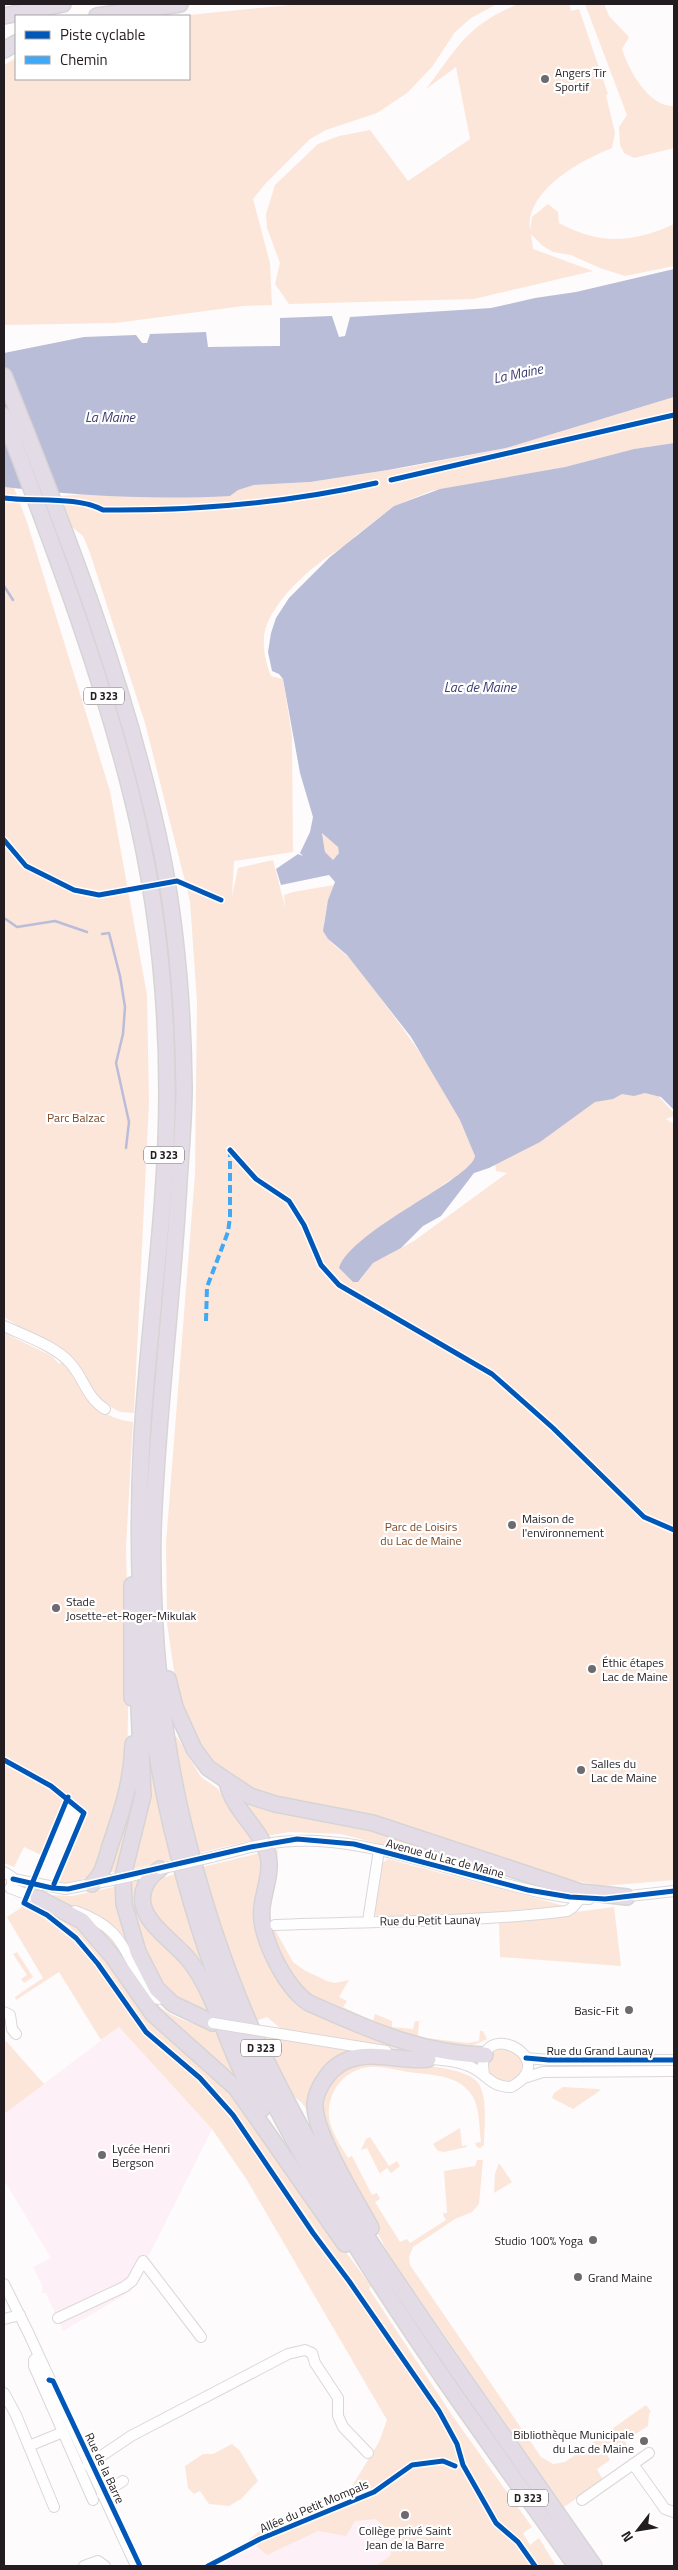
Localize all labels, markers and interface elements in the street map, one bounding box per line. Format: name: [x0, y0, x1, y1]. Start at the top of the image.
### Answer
legend: [15, 15, 190, 80]
text: Piste cyclable: [60, 23, 145, 46]
text: Chemin: [60, 48, 108, 71]
place label: Angers Tir Sportif: [555, 63, 606, 96]
marker: Angers Tir Sportif: [539, 73, 551, 85]
water label: La Maine: [491, 357, 546, 388]
water label: La Maine: [85, 406, 137, 427]
water label: Lac de Maine: [444, 676, 518, 697]
road number: D 323: [84, 688, 124, 704]
park label: Parc Balzac: [47, 1108, 105, 1127]
road number: D 323: [144, 1146, 184, 1164]
place label: Maison de l'environnement: [522, 1509, 605, 1542]
park label: Parc de Loisirs du Lac de Maine: [380, 1517, 462, 1550]
marker: Maison de l'environnement: [506, 1519, 518, 1531]
place label: Stade Josette-et-Roger-Mikulak: [66, 1592, 197, 1625]
marker: Stade Josette-et-Roger-Mikulak: [50, 1602, 62, 1614]
place label: Éthic étapes Lac de Maine: [602, 1653, 668, 1686]
marker: Éthic étapes Lac de Maine: [586, 1663, 598, 1675]
place label: Salles du Lac de Maine: [591, 1754, 657, 1787]
marker: Salles du Lac de Maine: [575, 1764, 587, 1776]
street label: Avenue du Lac de Maine: [384, 1833, 506, 1883]
street label: Rue du Petit Launay: [379, 1910, 481, 1930]
place label: Basic-Fit: [574, 2001, 620, 2020]
marker: Basic-Fit: [623, 2004, 635, 2016]
road number: D 323: [241, 2040, 281, 2056]
street label: Rue du Grand Launay: [546, 2041, 654, 2060]
place label: Lycée Henri Bergson: [112, 2139, 170, 2172]
marker: Lycée Henri Bergson: [96, 2149, 108, 2161]
place label: Studio 100% Yoga: [494, 2231, 583, 2250]
marker: Studio 100% Yoga: [587, 2234, 599, 2246]
place label: Grand Maine: [588, 2268, 652, 2287]
marker: Grand Maine: [572, 2271, 584, 2283]
place label: Bibliothèque Municipale du Lac de Maine: [513, 2425, 634, 2458]
street label: Rue de la Barre: [80, 2429, 130, 2507]
marker: Bibliothèque Municipale du Lac de Maine: [638, 2435, 650, 2447]
street label: Allée du Petit Mompals: [257, 2474, 372, 2538]
road number: D 323: [508, 2490, 548, 2506]
north arrow: [613, 2505, 663, 2555]
marker: Collège privé Saint Jean de la Barre: [399, 2509, 411, 2521]
place label: Collège privé Saint Jean de la Barre: [359, 2521, 452, 2554]
text: N: [615, 2527, 638, 2547]

